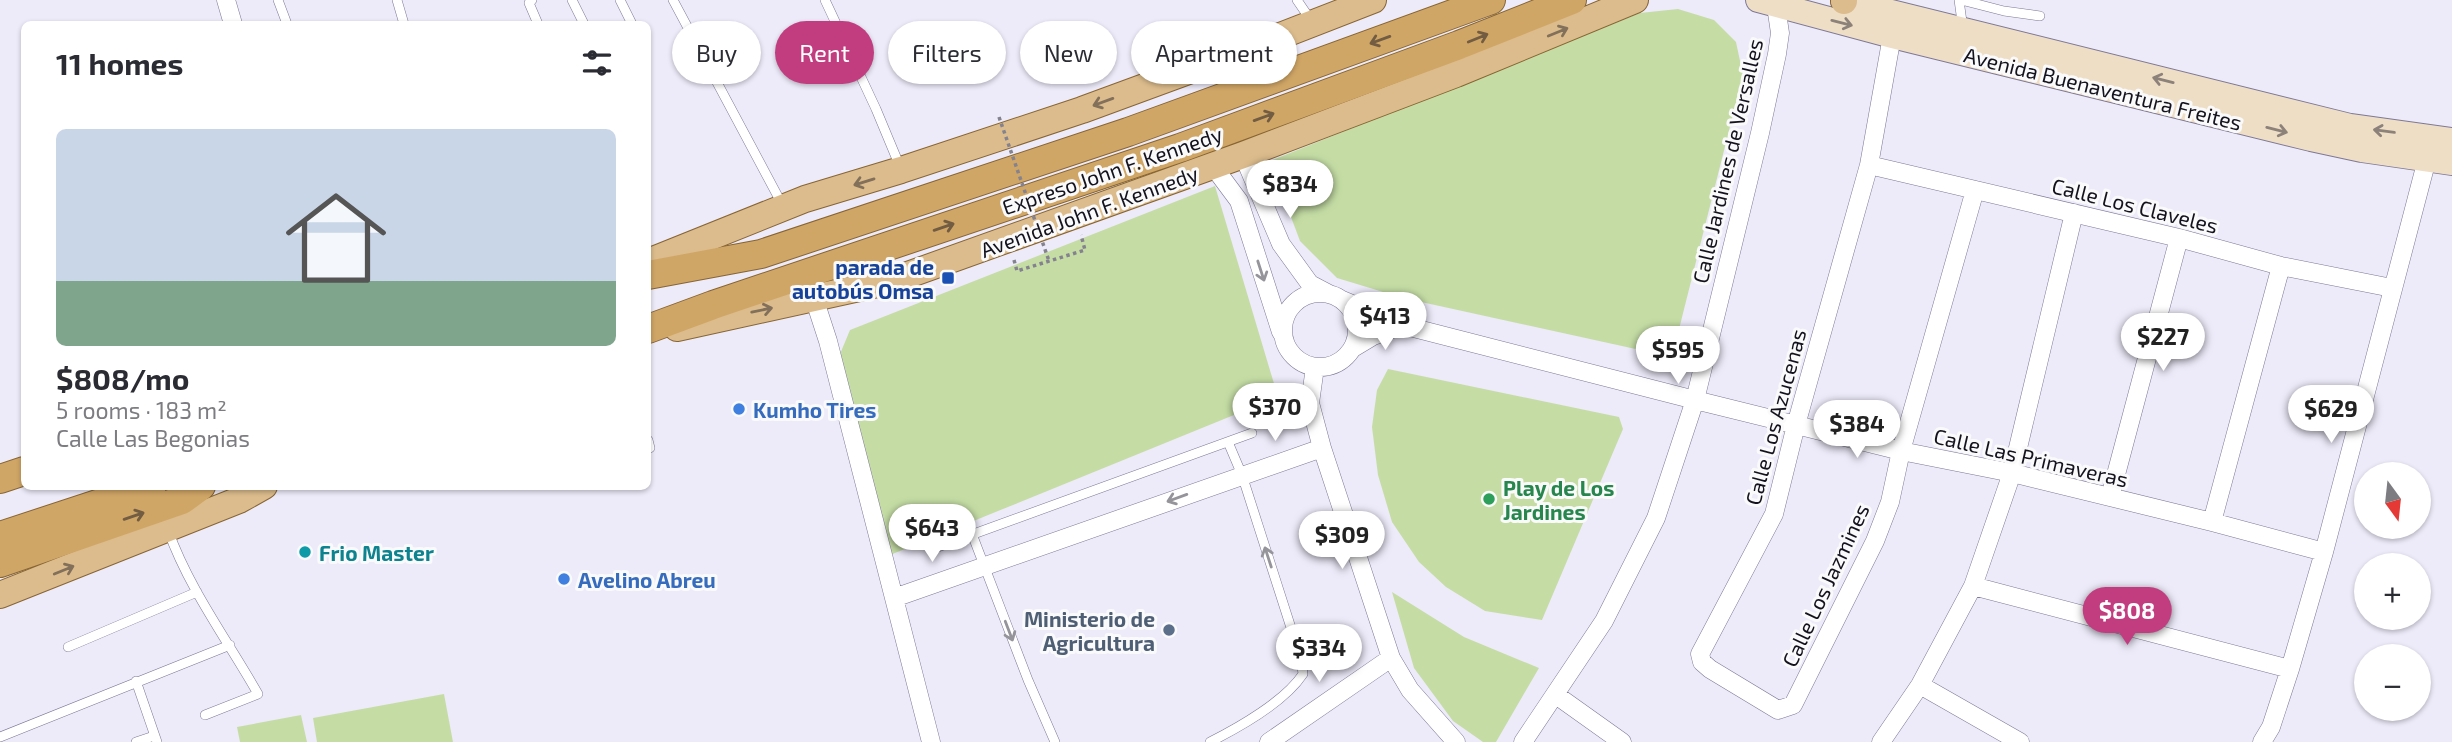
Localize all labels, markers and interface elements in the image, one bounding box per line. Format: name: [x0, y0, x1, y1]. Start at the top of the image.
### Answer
one-way arrow: [1830, 17, 1853, 30]
chip: Buy: [672, 21, 761, 84]
chip: Rent: [775, 21, 874, 84]
chip: Filters: [888, 21, 1006, 84]
chip: New: [1020, 21, 1117, 84]
chip: Apartment: [1131, 21, 1297, 84]
one-way arrow: [1546, 25, 1568, 38]
one-way arrow: [1466, 30, 1488, 43]
one-way arrow: [1370, 35, 1392, 47]
street label: Calle Jardines de Versalles: [1687, 36, 1767, 286]
street label: Avenida Buenaventura Freites: [1962, 41, 2244, 135]
icon: filters: [578, 44, 616, 82]
text: 11 homes: [56, 45, 183, 81]
one-way arrow: [2152, 73, 2175, 86]
one-way arrow: [1093, 97, 1115, 109]
one-way arrow: [1253, 110, 1275, 123]
street label: Expreso John F. Kennedy: [999, 121, 1225, 219]
one-way arrow: [2373, 124, 2396, 137]
one-way arrow: [2265, 125, 2287, 138]
street label: Avenida John F. Kennedy: [977, 160, 1201, 262]
pin: $834: [1249, 160, 1331, 220]
text: $834: [1262, 169, 1318, 197]
street label: Calle Los Claveles: [2049, 172, 2221, 238]
icon: home: [273, 175, 399, 301]
one-way arrow: [853, 176, 875, 189]
one-way arrow: [932, 220, 954, 232]
place label: parada de autobús Omsa: [792, 254, 934, 303]
one-way arrow: [1256, 259, 1269, 281]
marker: parada de autobús Omsa: [940, 270, 956, 286]
pin: $413: [1344, 292, 1426, 352]
text: $413: [1360, 301, 1410, 329]
one-way arrow: [750, 302, 773, 316]
pin: $227: [2122, 314, 2204, 373]
text: $227: [2137, 322, 2189, 350]
pin: $595: [1637, 326, 1719, 386]
street label: Calle Los Azucenas: [1740, 326, 1810, 508]
text: $595: [1652, 335, 1704, 363]
text: $808/mo: [56, 360, 189, 396]
pin: $370: [1234, 384, 1316, 443]
pin: $629: [2290, 386, 2372, 445]
text: $370: [1248, 392, 1302, 420]
text: $629: [2304, 394, 2358, 422]
text: 5 rooms · 183 m²: [56, 396, 227, 424]
place label: Kumho Tires: [753, 397, 876, 422]
pin: $384: [1816, 400, 1898, 460]
marker: Kumho Tires: [731, 401, 747, 417]
text: $384: [1829, 409, 1885, 437]
street label: Calle Las Primaveras: [1932, 422, 2130, 492]
text: Calle Las Begonias: [56, 424, 250, 452]
north arrow: [2354, 462, 2431, 539]
map controls: [2354, 462, 2431, 721]
place label: Play de Los Jardines: [1503, 475, 1614, 524]
marker: Play de Los Jardines: [1481, 491, 1497, 507]
one-way arrow: [1167, 493, 1189, 505]
street label: Calle Los Jazmines: [1776, 500, 1874, 670]
pin: $643: [891, 504, 973, 564]
one-way arrow: [123, 509, 145, 522]
pin: $309: [1301, 512, 1383, 571]
text: $643: [905, 513, 959, 541]
text: $309: [1315, 520, 1369, 548]
place label: Frio Master: [319, 540, 434, 565]
marker: Frio Master: [297, 544, 313, 560]
one-way arrow: [1261, 546, 1273, 568]
button: +: [2354, 553, 2431, 630]
one-way arrow: [52, 562, 74, 575]
place label: Avelino Abreu: [578, 567, 716, 592]
marker: Avelino Abreu: [556, 571, 572, 587]
pin: $808: [2086, 588, 2168, 647]
text: $808: [2099, 596, 2155, 624]
place label: Ministerio de Agricultura: [1024, 606, 1155, 655]
one-way arrow: [1003, 619, 1016, 641]
marker: Ministerio de Agricultura: [1161, 622, 1177, 638]
pin: $334: [1278, 624, 1360, 684]
text: $334: [1292, 633, 1346, 661]
button: −: [2354, 644, 2431, 721]

